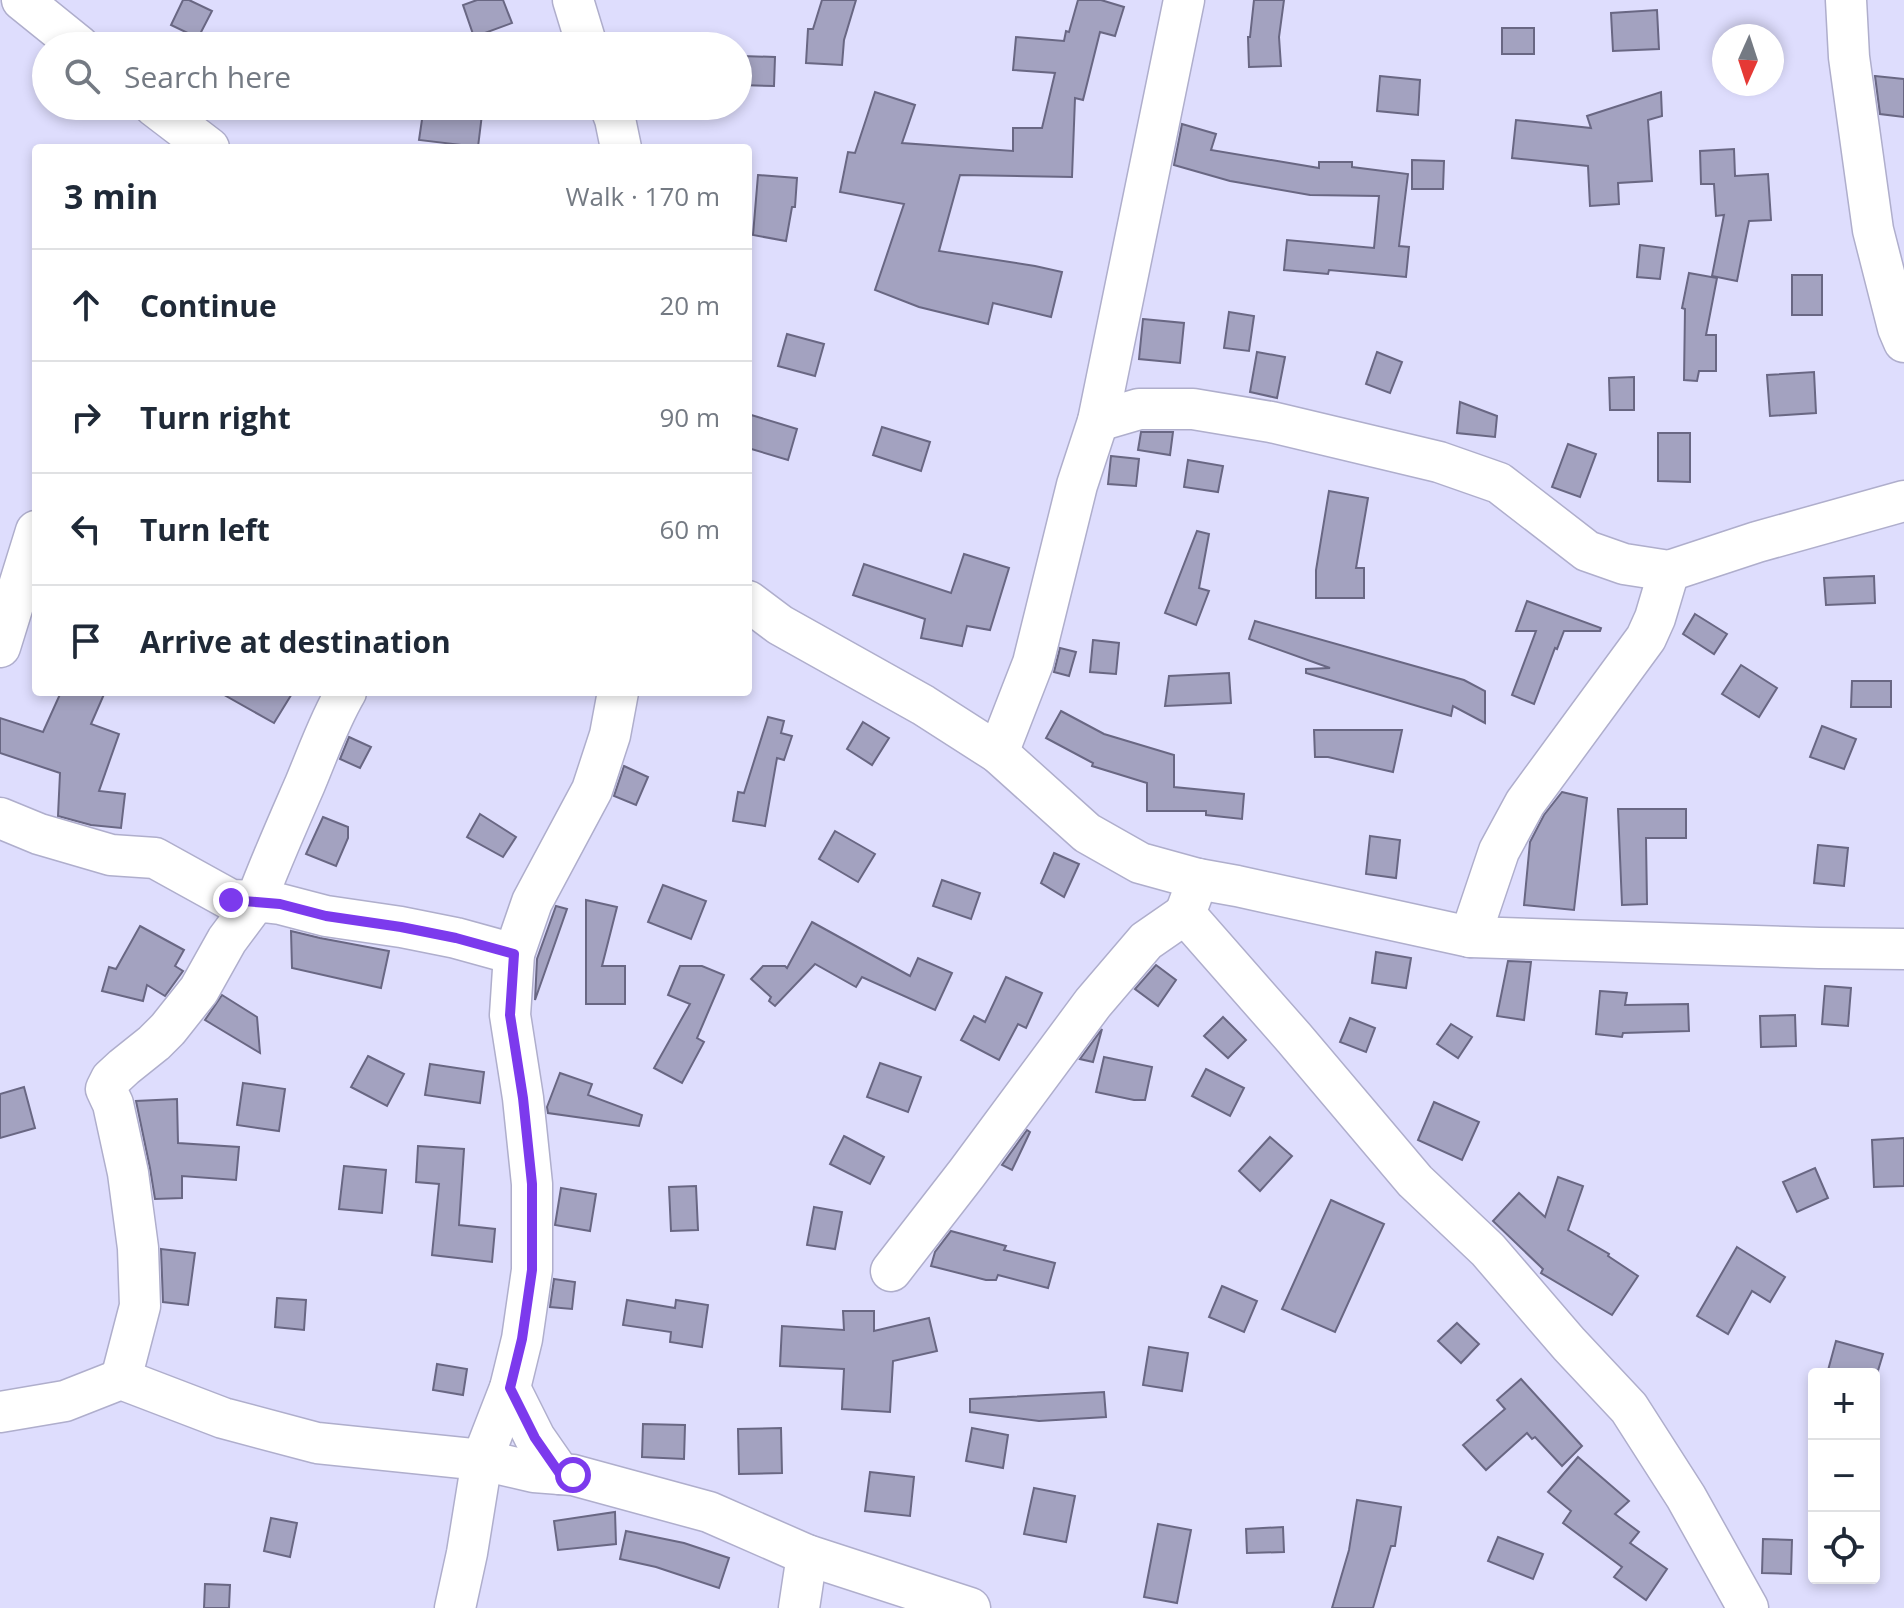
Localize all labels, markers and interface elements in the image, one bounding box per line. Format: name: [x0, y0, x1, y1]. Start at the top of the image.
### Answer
north arrow: [1712, 24, 1784, 96]
search box: [32, 32, 752, 120]
icon: search: [60, 54, 104, 98]
text: Search here: [124, 56, 291, 97]
text: 3 min: [64, 173, 158, 219]
text: Walk · 170 m: [566, 178, 720, 214]
icon: ahead: [64, 283, 108, 327]
text: Continue: [140, 285, 277, 326]
text: 20 m: [659, 287, 720, 323]
icon: right: [64, 395, 108, 439]
text: Turn right: [140, 397, 291, 438]
text: 90 m: [659, 399, 720, 435]
icon: left: [64, 507, 108, 551]
text: Turn left: [140, 509, 270, 550]
text: 60 m: [659, 511, 720, 547]
icon: arrive: [64, 619, 108, 663]
text: Arrive at destination: [140, 621, 451, 662]
route end: [213, 882, 249, 918]
map controls: [1808, 1368, 1880, 1584]
button: +: [1808, 1368, 1880, 1440]
button: −: [1808, 1440, 1880, 1512]
route start: [555, 1457, 591, 1493]
button: locate: [1808, 1512, 1880, 1584]

